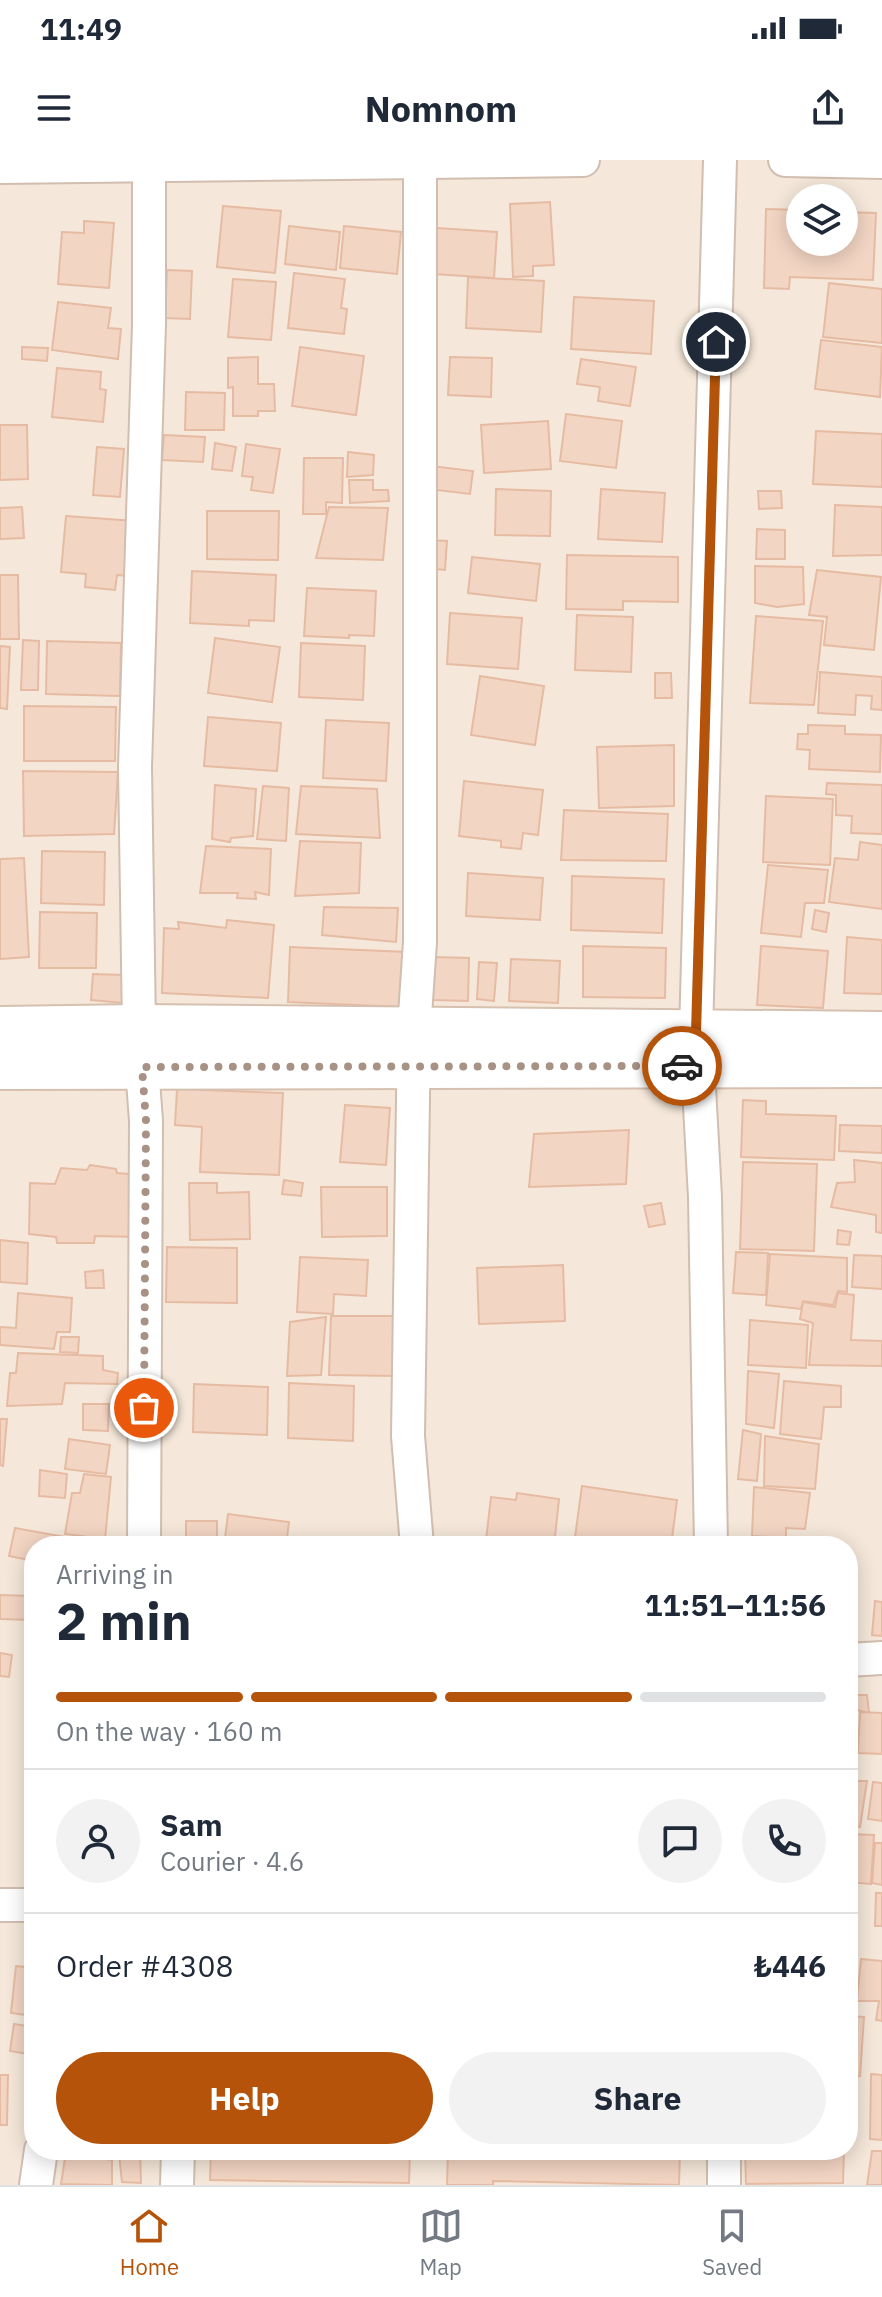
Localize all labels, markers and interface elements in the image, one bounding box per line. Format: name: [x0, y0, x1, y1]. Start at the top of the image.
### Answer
text: 11:49: [40, 9, 122, 48]
text: Nomnom: [365, 85, 517, 132]
icon: menu: [32, 86, 76, 130]
icon: share: [806, 86, 850, 130]
map controls: [786, 184, 858, 256]
button: layers: [786, 184, 858, 256]
pin: [682, 308, 750, 376]
icon: home: [694, 320, 738, 364]
courier: [642, 1026, 722, 1106]
icon: car: [660, 1044, 704, 1088]
pin: [110, 1374, 178, 1442]
icon: bag: [122, 1386, 166, 1430]
text: Arriving in: [56, 1557, 173, 1591]
text: 11:51–11:56: [645, 1585, 826, 1624]
text: 2 min: [56, 1587, 192, 1654]
text: On the way · 160 m: [56, 1714, 282, 1748]
button: person: [56, 1799, 140, 1883]
button: chat: [638, 1799, 722, 1883]
button: phone: [742, 1799, 826, 1883]
text: Sam: [160, 1805, 223, 1844]
text: Courier · 4.6: [160, 1844, 304, 1878]
text: Order #4308: [56, 1946, 233, 1985]
text: ₺446: [754, 1946, 826, 1985]
button: Help: [56, 2052, 433, 2144]
button: Share: [449, 2052, 826, 2144]
tab: Home: [120, 2204, 179, 2281]
tab: Map: [419, 2204, 463, 2281]
tab: Saved: [702, 2204, 762, 2281]

